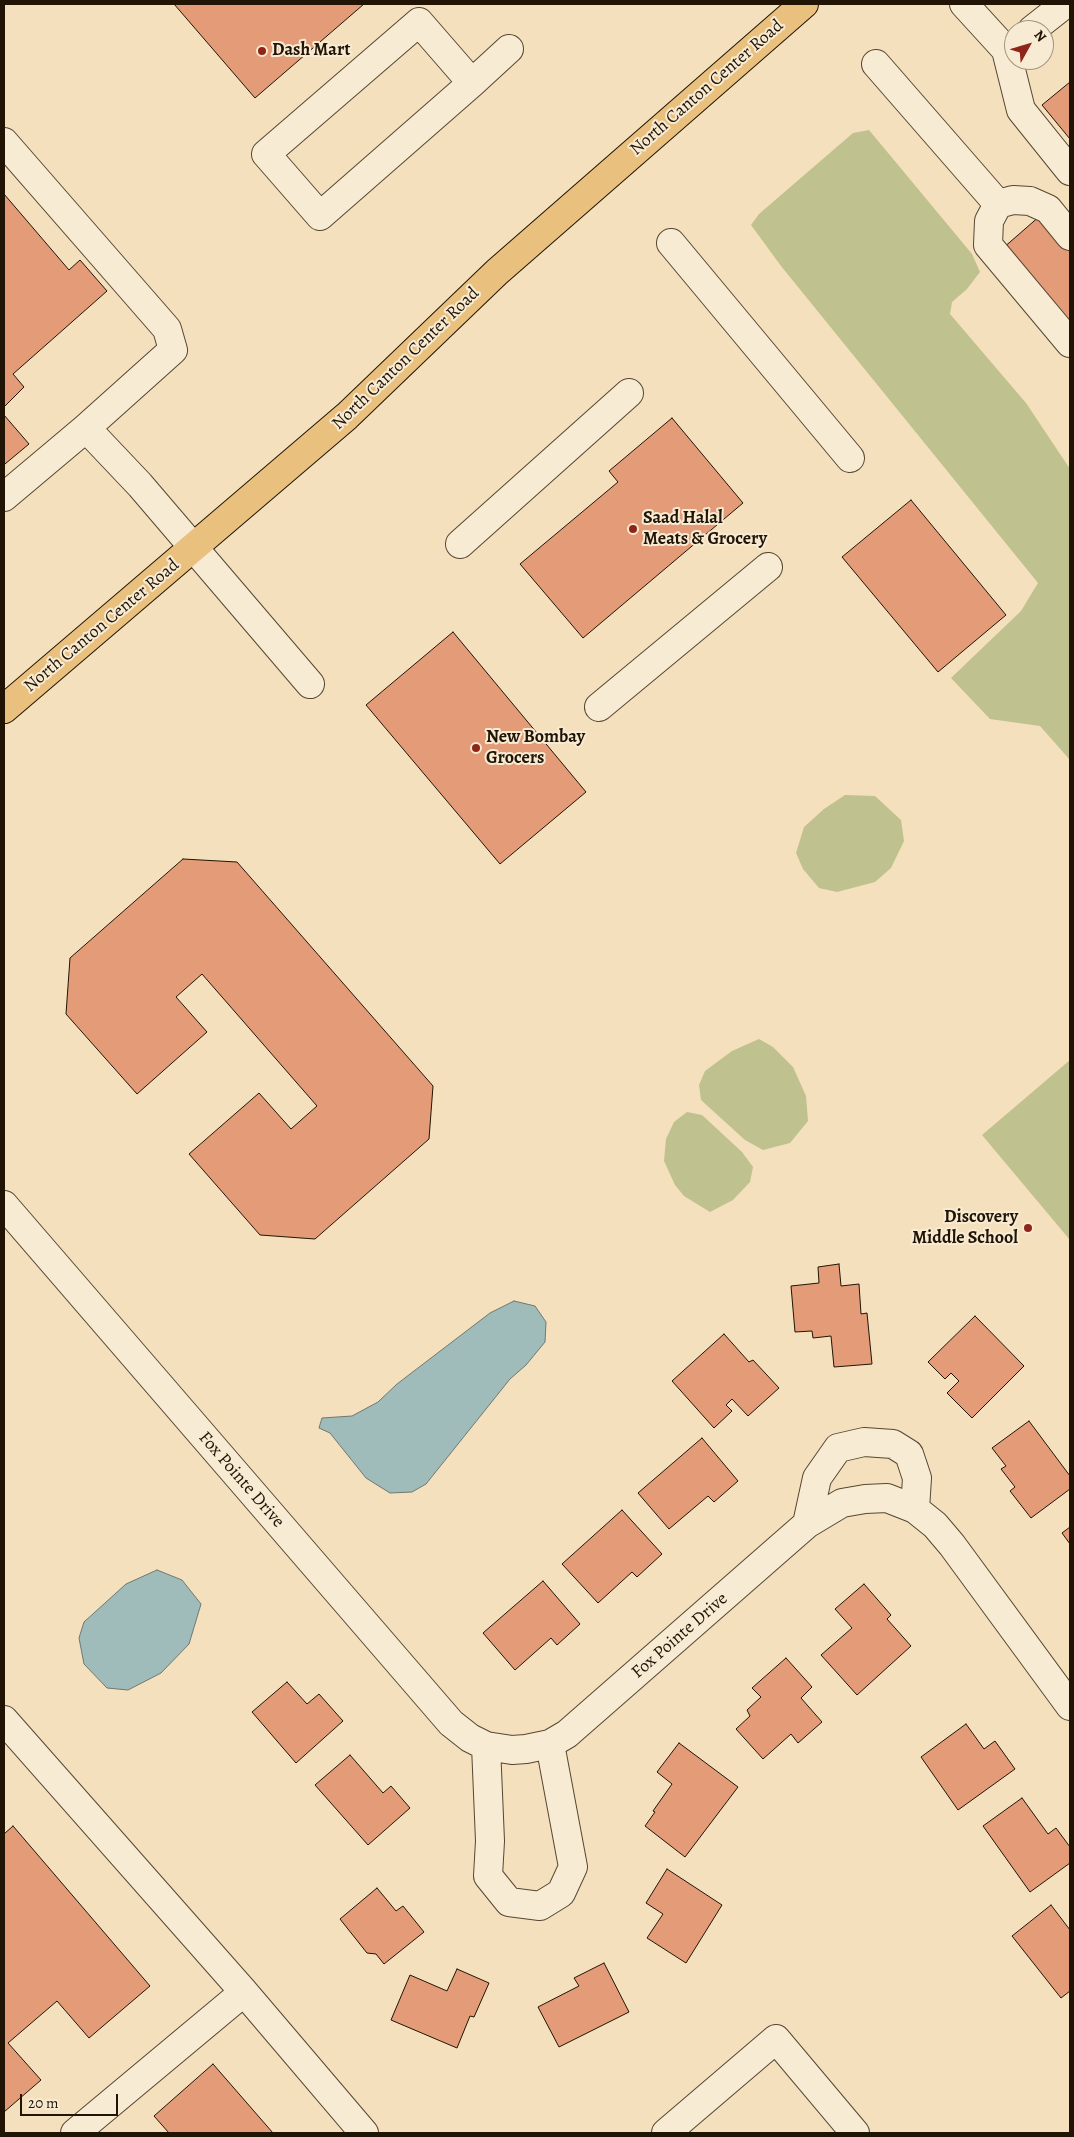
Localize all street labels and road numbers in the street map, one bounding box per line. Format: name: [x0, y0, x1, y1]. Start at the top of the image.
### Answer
street label: North Canton Center Road: [626, 15, 788, 161]
street label: North Canton Center Road: [328, 283, 484, 435]
street label: North Canton Center Road: [20, 555, 184, 697]
street label: Fox Pointe Drive: [193, 1428, 289, 1532]
street label: Fox Pointe Drive: [628, 1588, 732, 1684]

